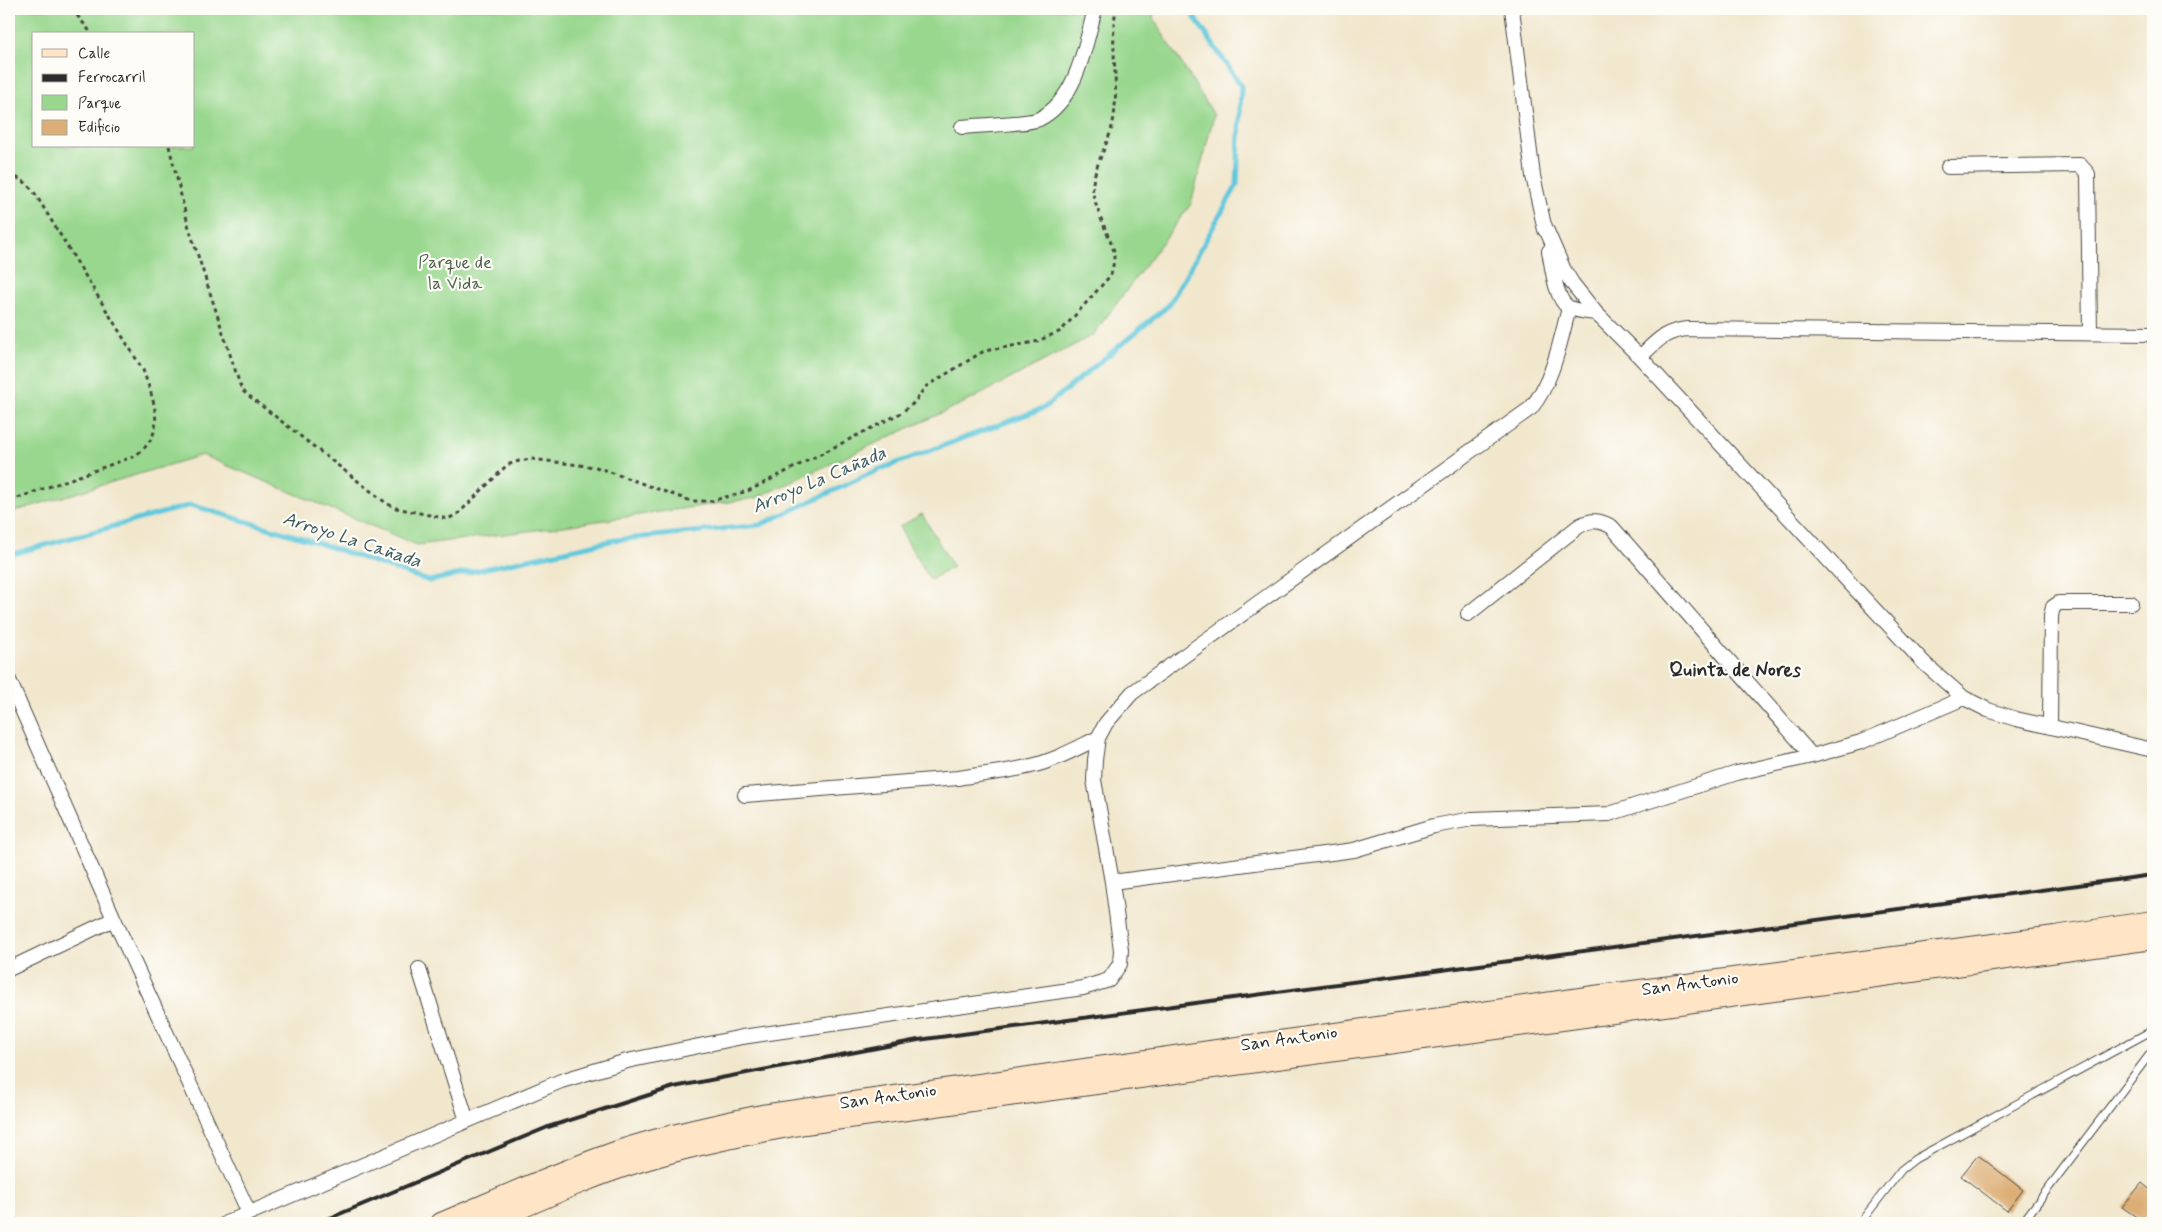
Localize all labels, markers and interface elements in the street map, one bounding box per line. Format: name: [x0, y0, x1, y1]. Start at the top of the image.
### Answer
legend: [32, 32, 195, 148]
text: Calle: [78, 44, 110, 64]
text: Ferrocarril: [78, 68, 146, 88]
text: Parque: [78, 94, 121, 114]
text: Edificio: [78, 118, 120, 138]
park label: Parque de la Vida: [418, 251, 492, 296]
water label: Arroyo La Cañada: [748, 440, 891, 520]
water label: Arroyo La Cañada: [280, 506, 425, 574]
district label: Quinta de Nores: [1669, 658, 1801, 683]
street label: San Antonio: [1640, 966, 1740, 1002]
street label: San Antonio: [1239, 1020, 1339, 1058]
street label: San Antonio: [838, 1078, 938, 1116]

